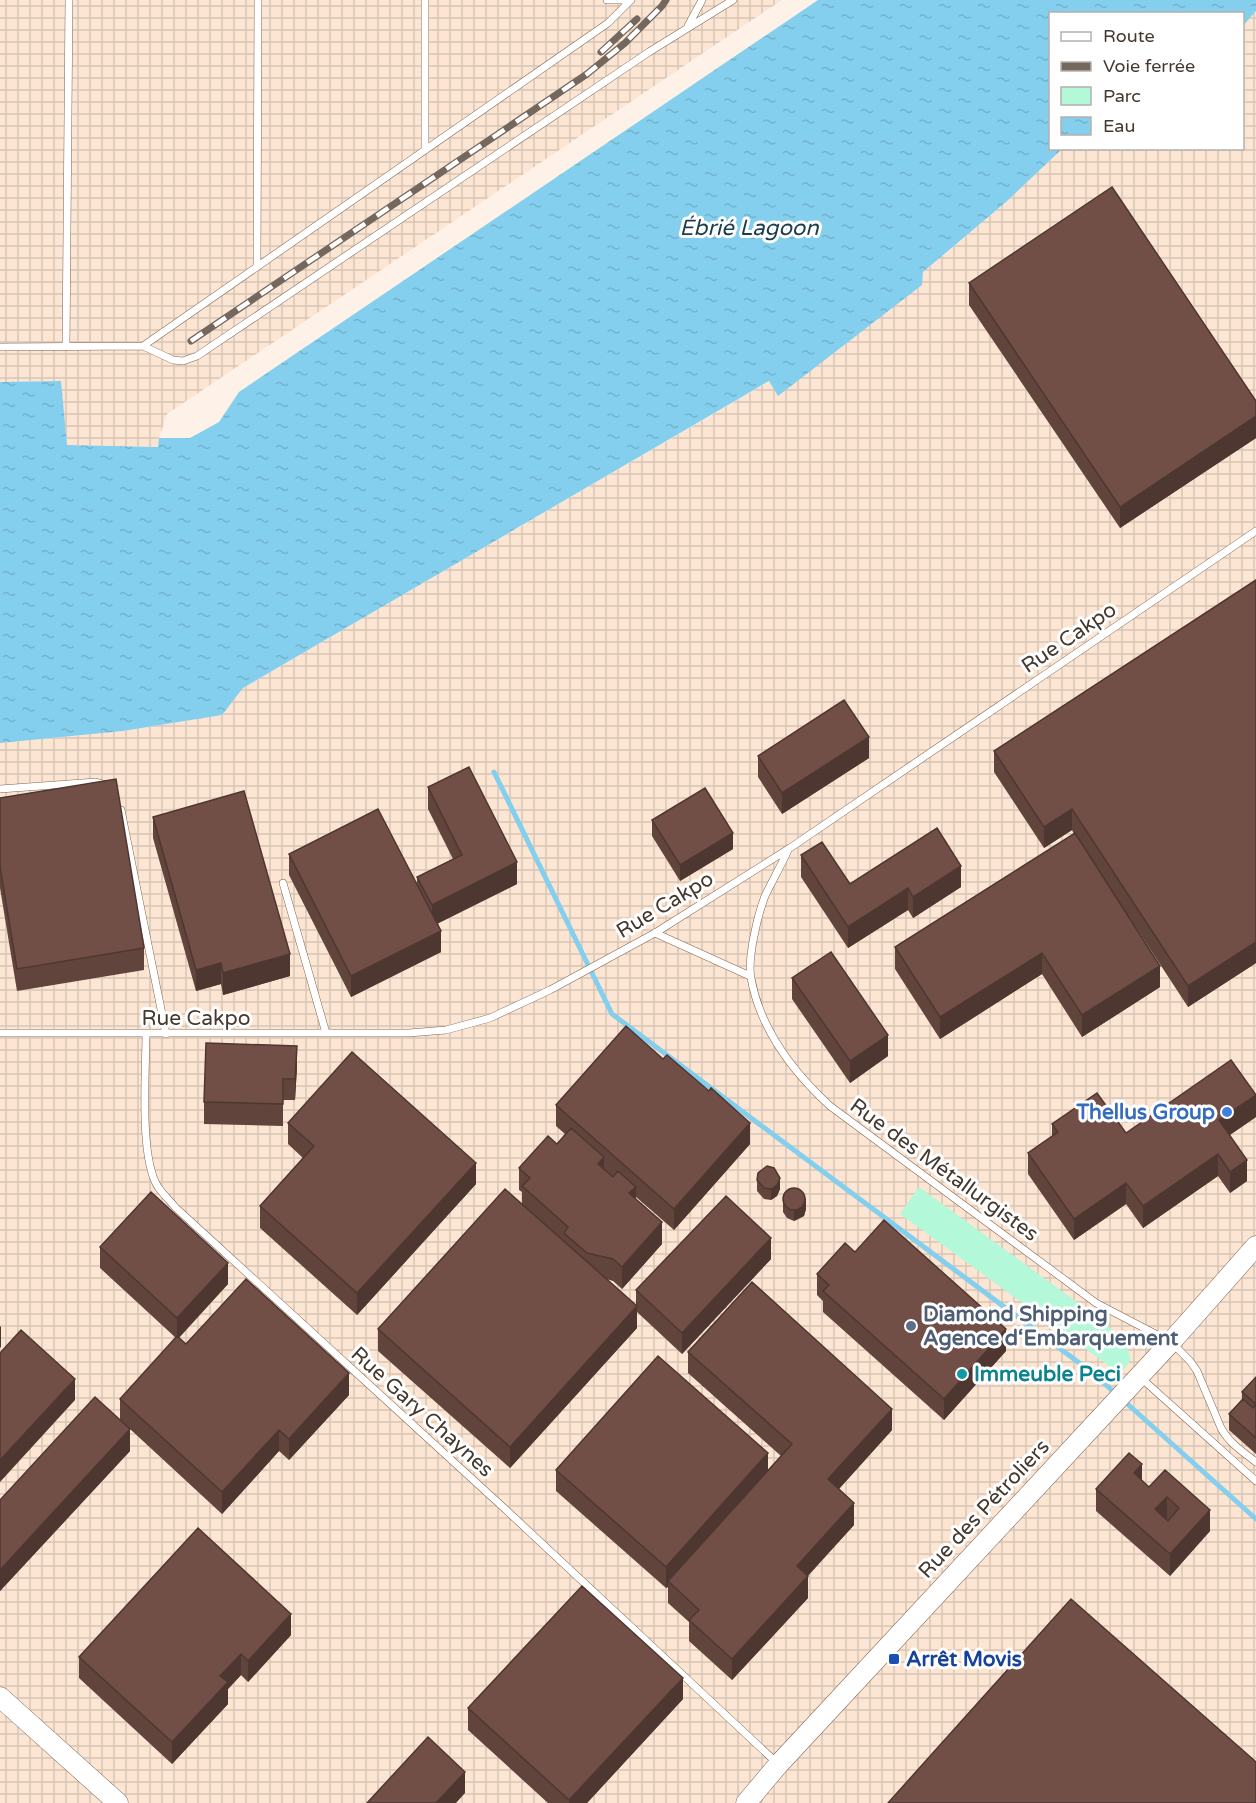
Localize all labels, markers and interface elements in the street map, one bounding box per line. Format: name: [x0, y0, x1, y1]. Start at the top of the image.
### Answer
legend: [1049, 12, 1244, 150]
text: Route: [1103, 25, 1155, 47]
text: Voie ferrée: [1103, 55, 1195, 77]
text: Parc: [1103, 85, 1141, 107]
text: Eau: [1103, 115, 1135, 137]
water label: Ébrié Lagoon: [679, 215, 819, 241]
street label: Rue Cakpo: [1017, 597, 1121, 679]
street label: Rue Cakpo: [612, 866, 718, 944]
street label: Rue Cakpo: [142, 1006, 250, 1031]
street label: Rue des Métallurgistes: [845, 1093, 1043, 1247]
place label: Thellus Group: [1075, 1100, 1215, 1125]
marker: Thellus Group: [1220, 1105, 1234, 1119]
place label: Diamond Shipping Agence d‘Embarquement: [923, 1302, 1178, 1351]
marker: Diamond Shipping Agence d‘Embarquement: [904, 1319, 918, 1333]
street label: Rue Gary Chaynes: [346, 1342, 498, 1482]
place label: Immeuble Peci: [974, 1362, 1121, 1387]
marker: Immeuble Peci: [955, 1367, 969, 1381]
street label: Rue des Pétroliers: [913, 1434, 1055, 1584]
place label: Arrêt Movis: [906, 1647, 1022, 1672]
marker: Arrêt Movis: [887, 1652, 901, 1666]

